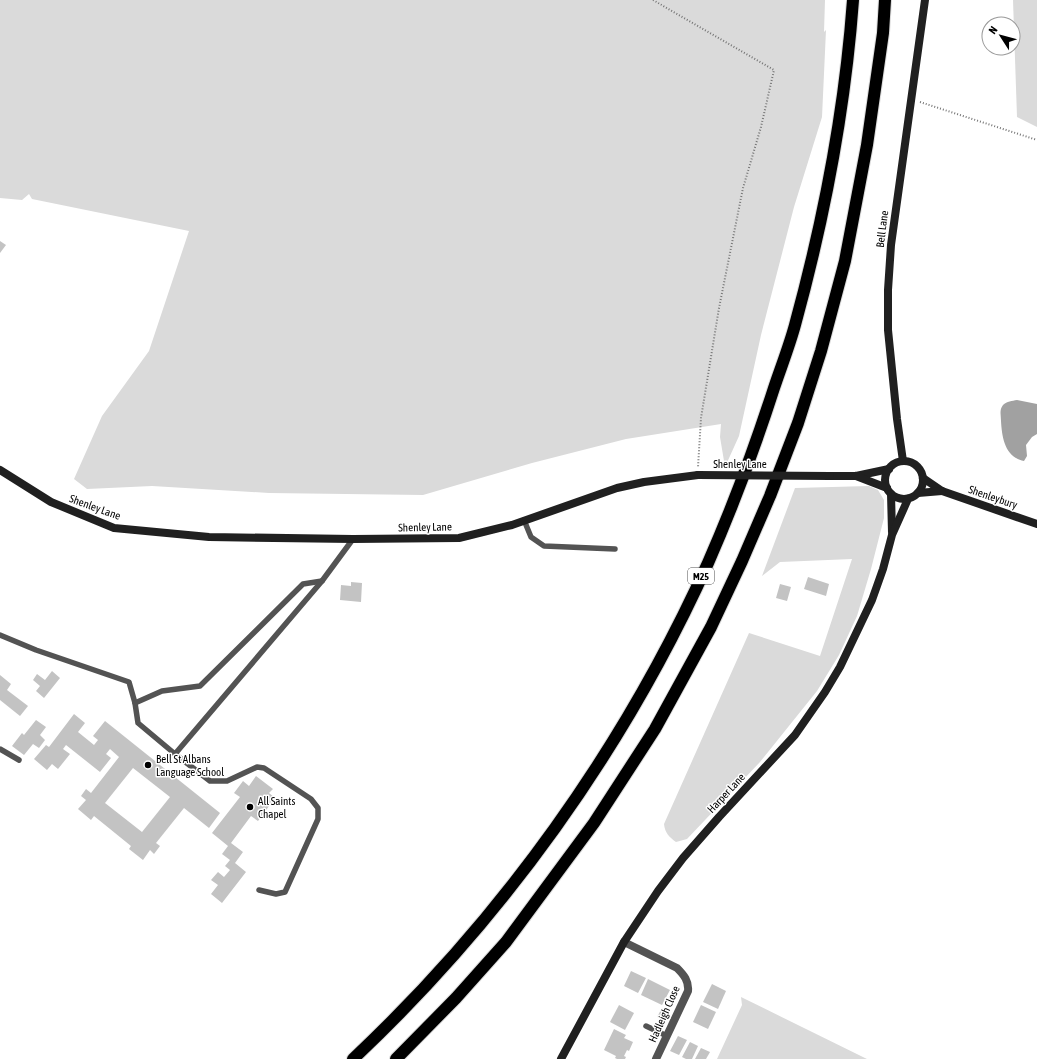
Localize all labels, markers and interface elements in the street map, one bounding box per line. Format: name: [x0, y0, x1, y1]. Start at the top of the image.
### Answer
north arrow: [981, 16, 1021, 56]
text: N: [986, 24, 1000, 36]
street label: Bell Lane: [874, 210, 890, 248]
street label: Shenley Lane: [713, 458, 767, 470]
street label: Shenleybury: [967, 483, 1019, 511]
street label: Shenley Lane: [68, 492, 122, 522]
street label: Shenley Lane: [398, 521, 452, 533]
road number: M25: [688, 568, 714, 584]
place label: Bell St Albans Language School: [156, 753, 224, 778]
marker: Bell St Albans Language School: [143, 760, 153, 770]
street label: Harper Lane: [705, 771, 747, 815]
place label: All Saints Chapel: [258, 795, 295, 820]
marker: All Saints Chapel: [245, 802, 255, 812]
street label: Hadleigh Close: [646, 984, 682, 1044]

